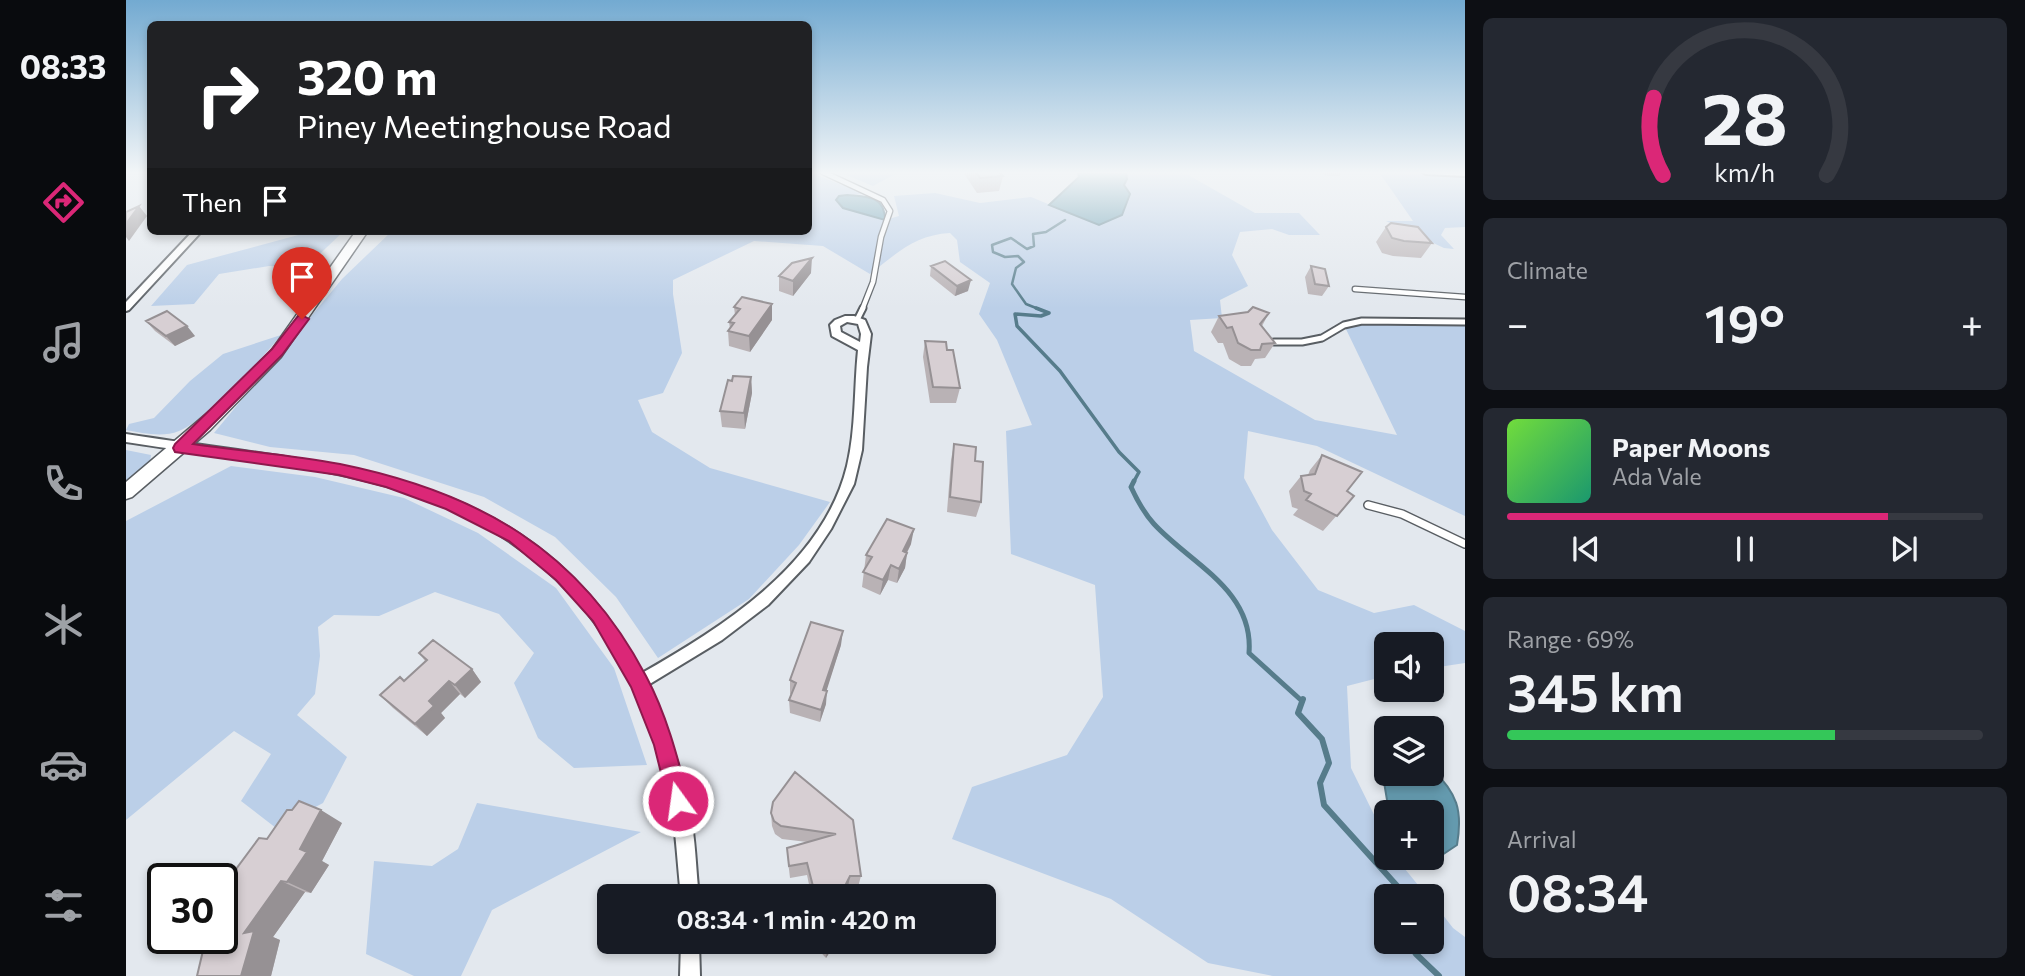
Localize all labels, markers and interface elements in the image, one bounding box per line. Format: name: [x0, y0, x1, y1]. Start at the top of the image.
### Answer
text: 320 m: [297, 45, 438, 105]
text: 08:33: [20, 46, 106, 86]
icon: right: [182, 49, 273, 140]
text: 28: [1702, 71, 1788, 160]
text: Piney Meetinghouse Road: [297, 105, 672, 145]
text: km/h: [1715, 157, 1775, 187]
icon: directions: [39, 178, 88, 227]
icon: arrive: [256, 182, 294, 220]
text: Then: [182, 186, 242, 217]
pin: [272, 247, 332, 319]
text: Climate: [1507, 256, 1588, 284]
icon: arrive: [283, 258, 321, 296]
text: 19°: [1704, 290, 1785, 354]
text: −: [1507, 299, 1529, 346]
text: +: [1961, 299, 1983, 346]
icon: music: [39, 318, 88, 367]
text: Paper Moons: [1612, 431, 1770, 462]
icon: phone: [39, 459, 88, 508]
text: Ada Vale: [1612, 462, 1702, 490]
icon: previous: [1567, 530, 1605, 568]
icon: pause: [1726, 530, 1764, 568]
icon: next: [1885, 530, 1923, 568]
icon: climate: [39, 600, 88, 649]
text: Range · 69%: [1507, 625, 1634, 653]
map controls: [1374, 632, 1444, 954]
button: sound: [1374, 632, 1444, 702]
text: 345 km: [1507, 659, 1684, 723]
button: layers: [1374, 716, 1444, 786]
icon: car: [39, 740, 88, 789]
position arrow: [641, 764, 715, 838]
button: +: [1374, 800, 1444, 870]
text: Arrival: [1507, 825, 1577, 853]
text: 08:34: [1507, 859, 1648, 923]
speed limit sign: 30: [147, 863, 238, 954]
icon: filters: [39, 881, 88, 930]
button: −: [1374, 884, 1444, 954]
text: 08:34 · 1 min · 420 m: [677, 903, 916, 934]

